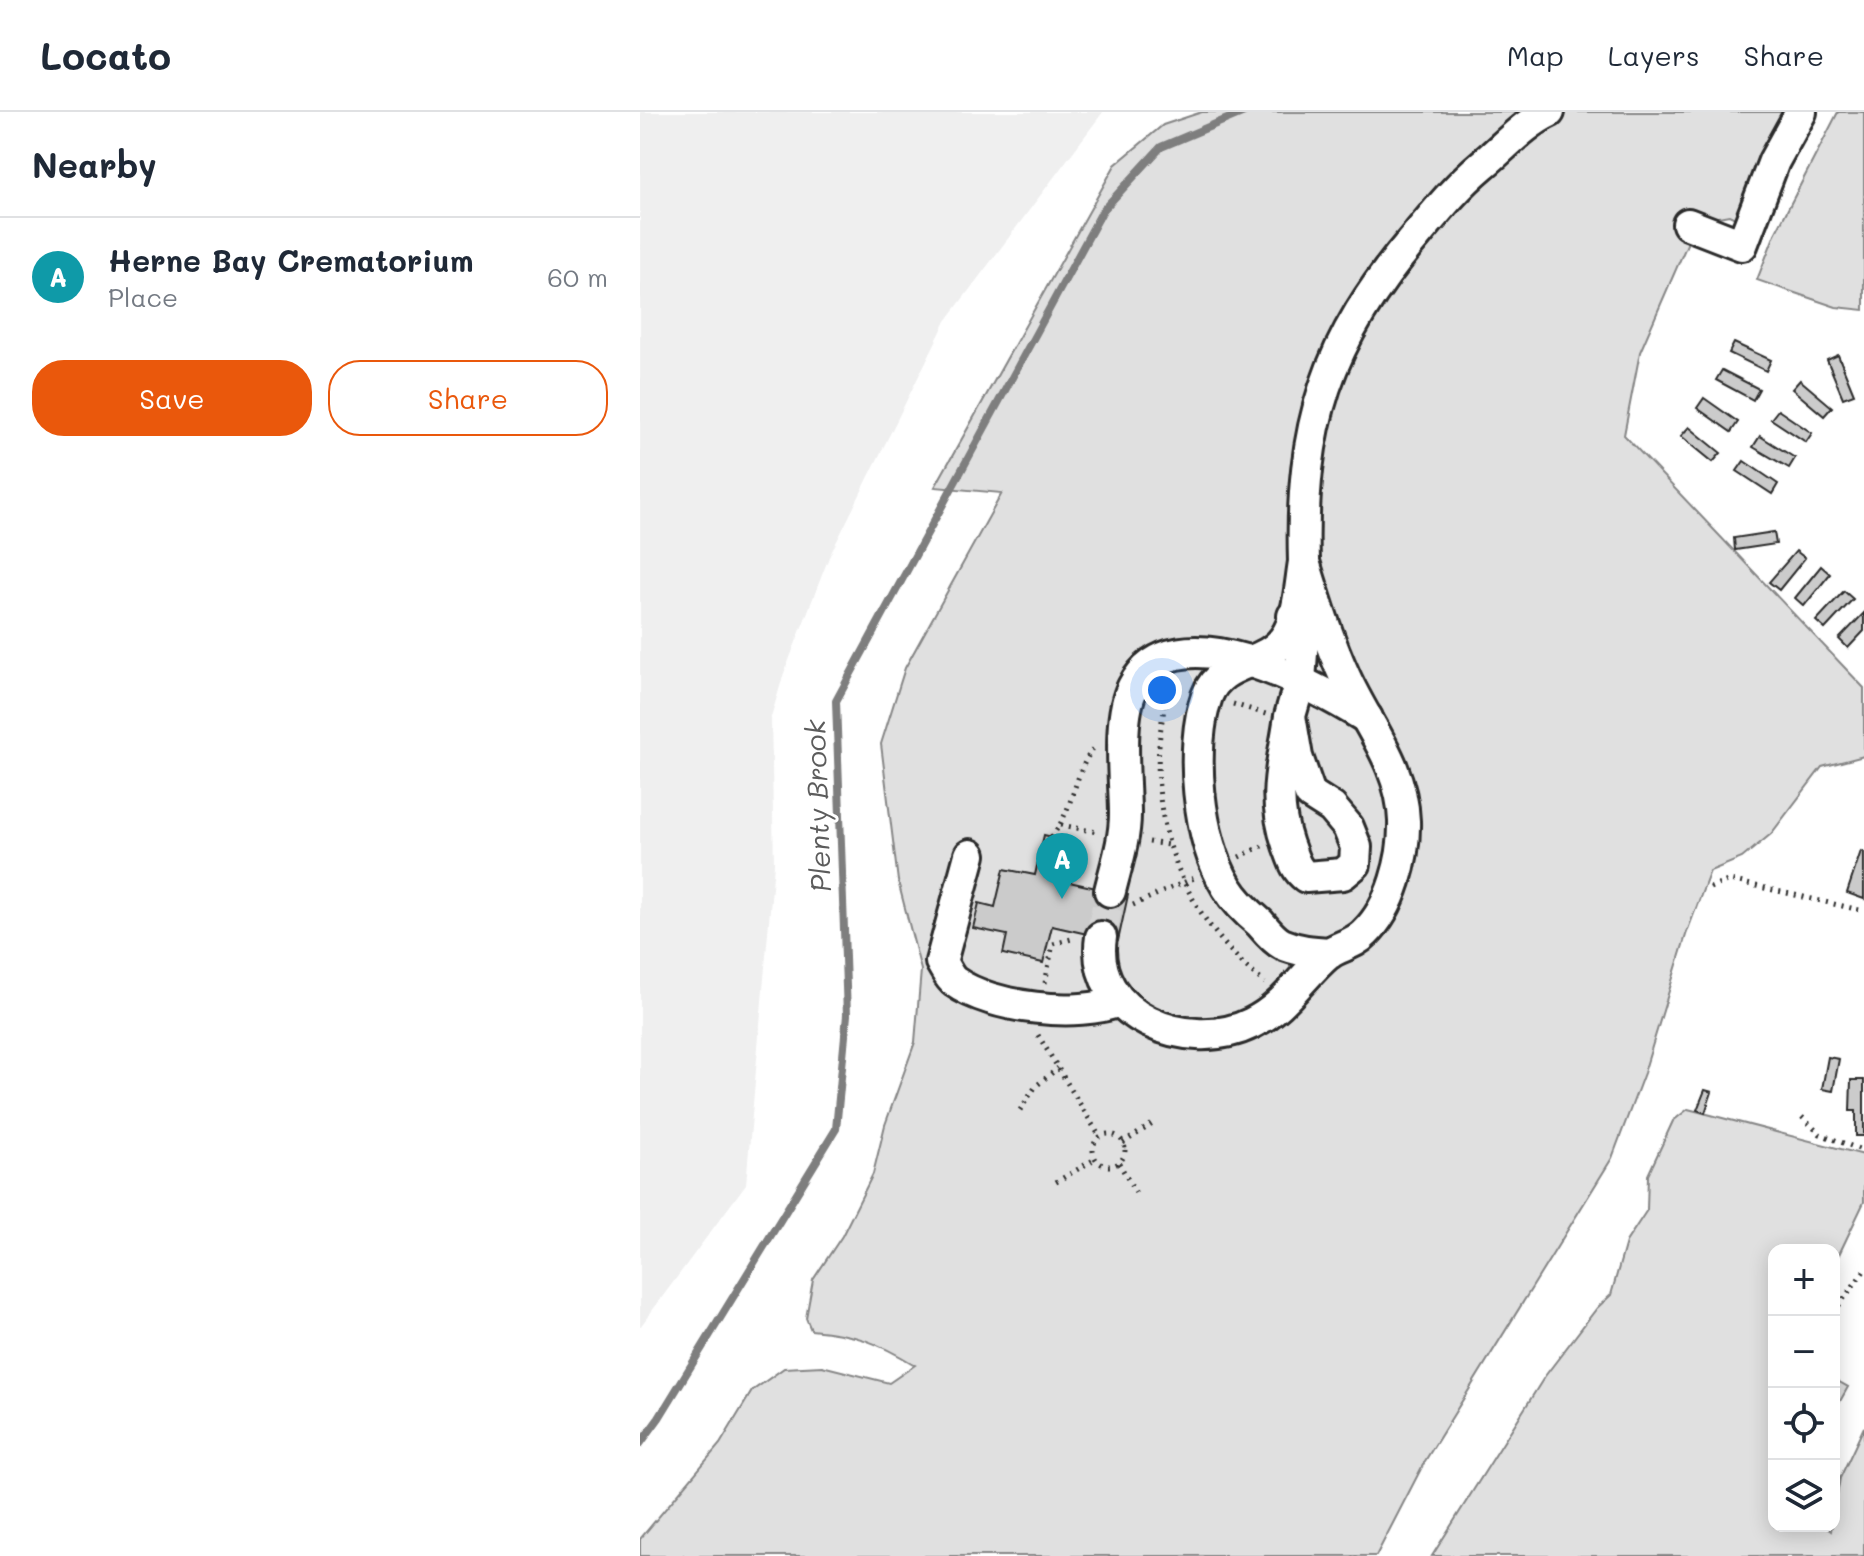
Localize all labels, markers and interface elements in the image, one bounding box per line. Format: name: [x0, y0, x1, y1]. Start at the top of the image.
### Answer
text: Locato: [40, 30, 171, 80]
text: Map: [1507, 37, 1564, 73]
text: Layers: [1608, 37, 1700, 73]
text: Share: [1744, 37, 1824, 73]
text: Nearby: [32, 142, 157, 187]
text: Herne Bay Crematorium: [108, 240, 474, 280]
text: A: [49, 260, 67, 294]
text: 60 m: [547, 260, 608, 294]
text: Place: [108, 280, 178, 314]
button: Save: [32, 360, 312, 436]
button: Share: [328, 360, 608, 436]
your location: [1142, 670, 1182, 710]
water label: Plenty Brook: [796, 718, 838, 893]
pin: A: [1036, 833, 1088, 899]
map controls: [1768, 1244, 1840, 1532]
button: +: [1768, 1244, 1840, 1316]
button: −: [1768, 1316, 1840, 1388]
button: locate: [1768, 1388, 1840, 1460]
button: layers: [1768, 1460, 1840, 1532]

